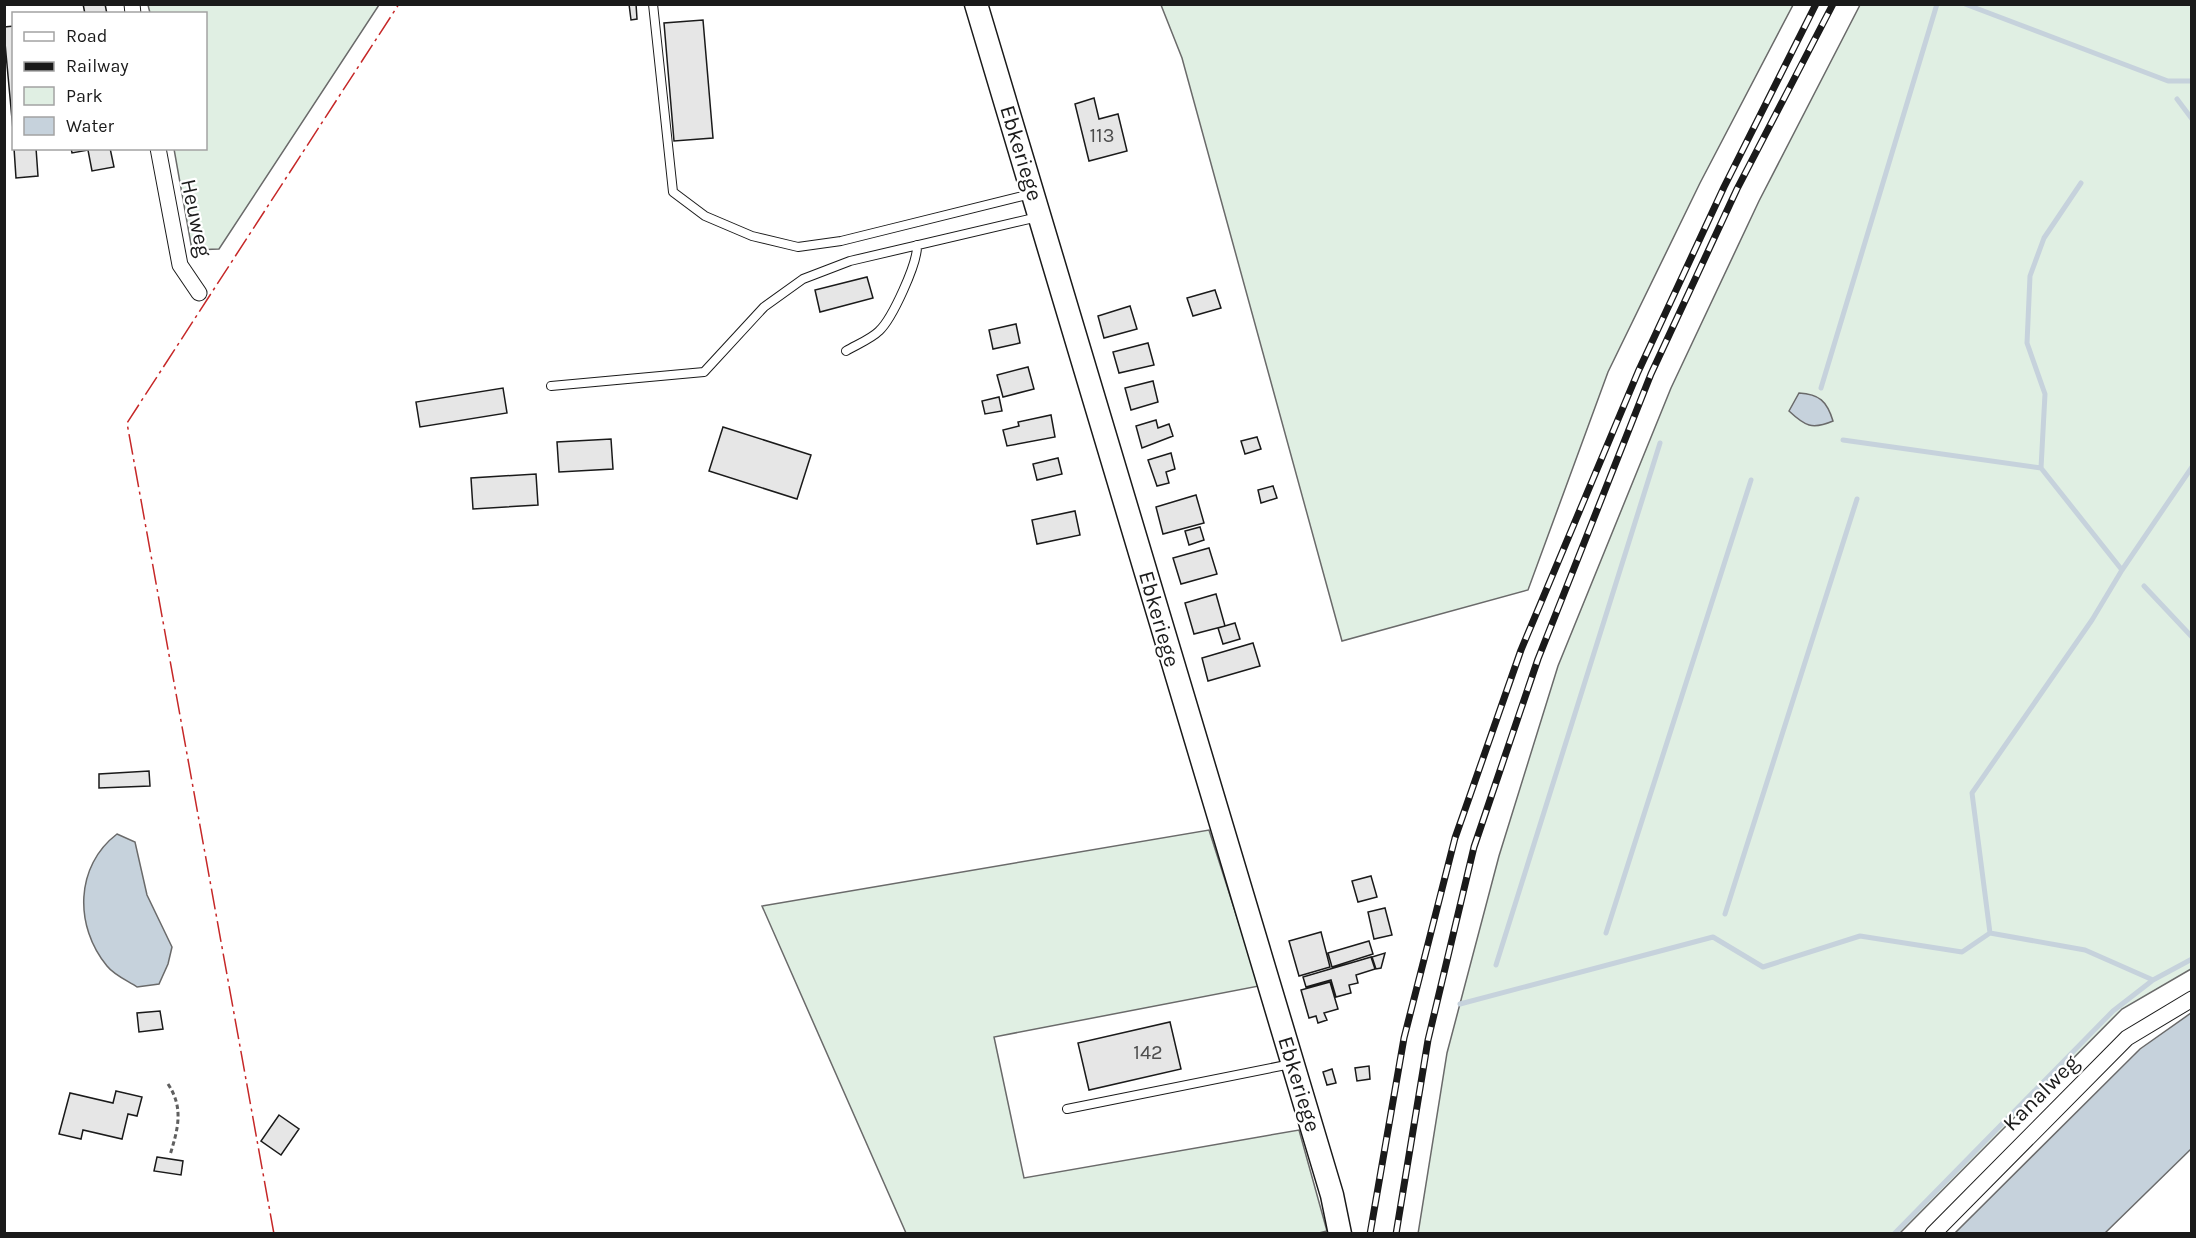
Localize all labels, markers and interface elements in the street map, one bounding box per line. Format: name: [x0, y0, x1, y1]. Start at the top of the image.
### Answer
legend: [12, 12, 207, 150]
text: Road: [66, 25, 107, 47]
text: Railway: [66, 55, 129, 77]
text: Park: [66, 85, 103, 107]
street label: Ebkeriege: [994, 102, 1048, 204]
text: Water: [66, 115, 114, 137]
house number: 113: [1089, 124, 1115, 147]
street label: Heuweg: [175, 177, 217, 260]
street label: Ebkeriege: [1133, 568, 1185, 670]
street label: Ebkeriege: [1272, 1033, 1326, 1135]
house number: 142: [1133, 1041, 1163, 1064]
street label: Kanalweg: [1998, 1049, 2085, 1136]

